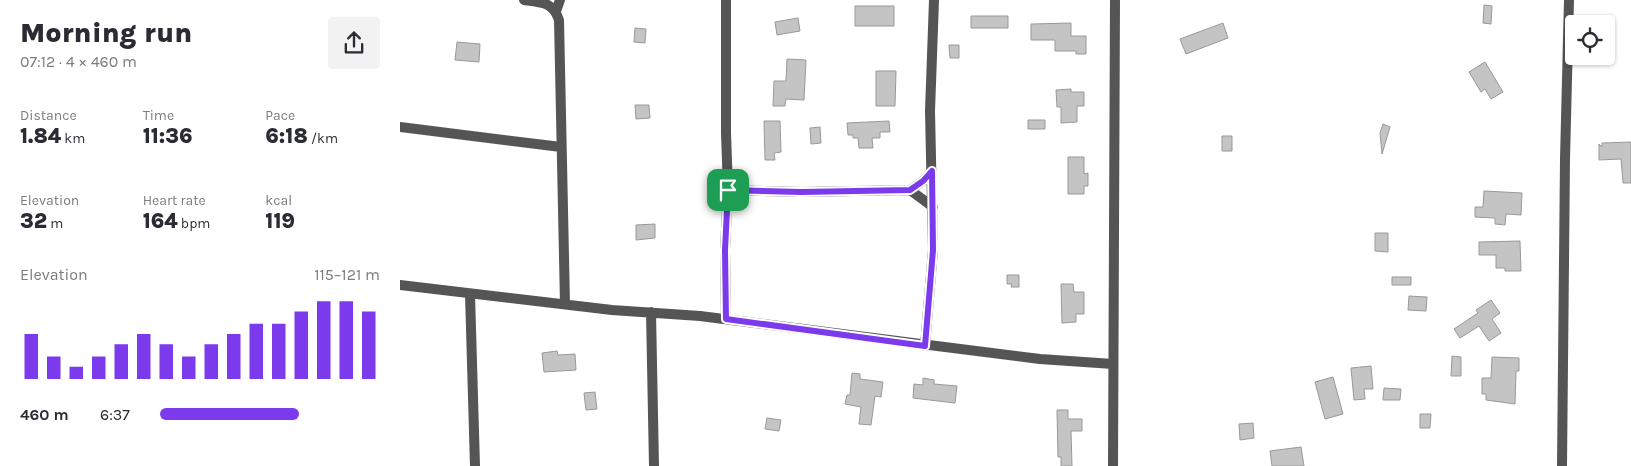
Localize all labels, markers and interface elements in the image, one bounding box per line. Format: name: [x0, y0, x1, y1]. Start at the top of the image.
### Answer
map controls: [1565, 15, 1615, 65]
button: locate: [1565, 15, 1615, 65]
text: Morning run: [20, 16, 192, 49]
button: share: [328, 17, 380, 69]
text: 07:12 · 4 × 460 m: [20, 52, 137, 71]
text: Distance: [20, 107, 77, 124]
text: Time: [143, 107, 174, 124]
text: Pace: [265, 107, 295, 124]
text: 1.84: [20, 124, 61, 148]
text: 11:36: [143, 124, 193, 148]
text: 6:18: [265, 124, 308, 148]
text: km: [61, 130, 85, 147]
text: /km: [308, 130, 338, 147]
pin: [707, 169, 749, 211]
icon: arrive: [714, 176, 742, 204]
text: Elevation: [20, 192, 79, 209]
text: Heart rate: [143, 192, 206, 209]
text: kcal: [265, 192, 292, 209]
text: 32: [20, 209, 47, 233]
text: 164: [143, 209, 178, 233]
text: 119: [265, 209, 295, 233]
text: m: [47, 215, 63, 232]
text: bpm: [178, 215, 210, 232]
text: Elevation: [20, 265, 88, 284]
text: 115–121 m: [314, 265, 380, 284]
text: 460 m: [20, 405, 69, 424]
text: 6:37: [100, 405, 130, 424]

